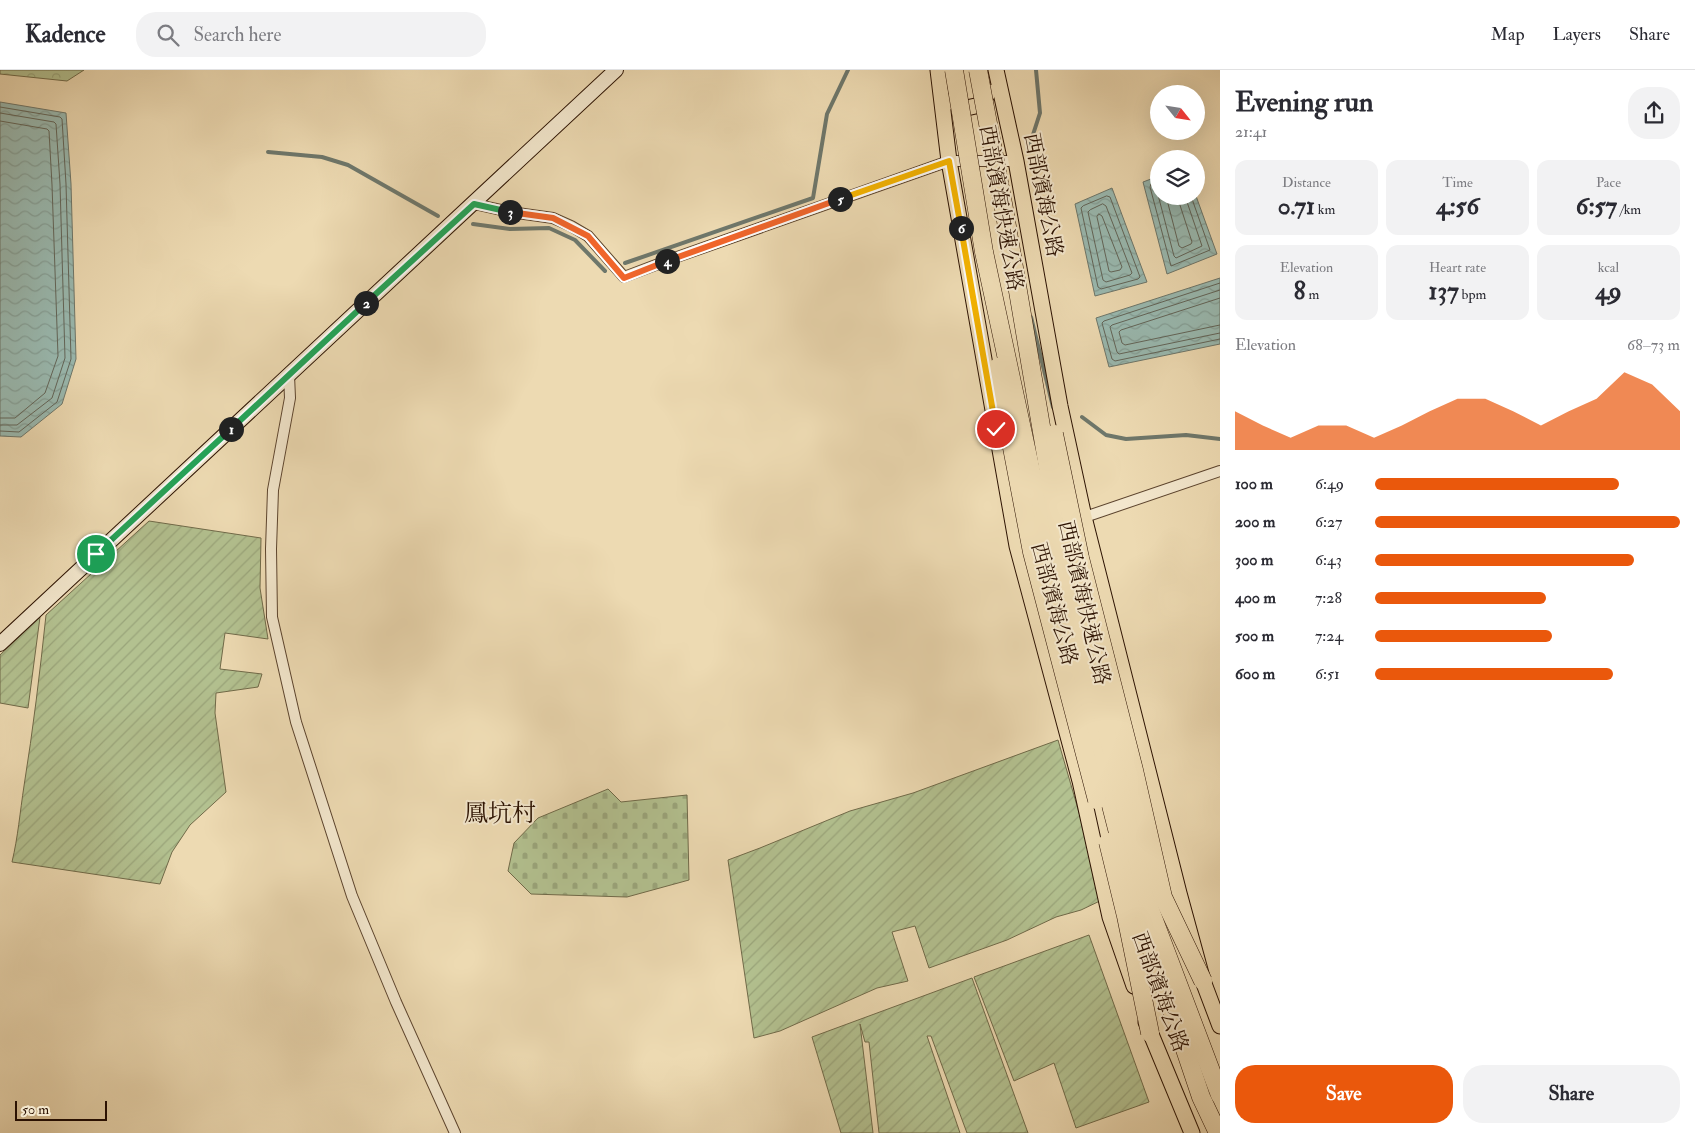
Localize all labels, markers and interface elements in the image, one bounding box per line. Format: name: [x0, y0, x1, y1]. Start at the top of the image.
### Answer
search box: [136, 12, 486, 57]
text: Kadence: [25, 19, 106, 50]
icon: search: [154, 21, 182, 49]
text: Search here: [194, 23, 281, 47]
text: Map: [1491, 23, 1525, 46]
text: Layers: [1553, 23, 1601, 46]
text: Share: [1629, 23, 1670, 46]
north arrow: [1150, 85, 1205, 140]
map controls: [1150, 85, 1205, 205]
text: Evening run: [1235, 85, 1373, 120]
button: share: [1628, 87, 1680, 139]
text: 21:41: [1235, 122, 1267, 142]
street label: 西部濱海快速公路: [973, 123, 1029, 293]
street label: 西部濱海公路: [1018, 131, 1068, 259]
button: layers: [1150, 150, 1205, 205]
text: Distance: [1282, 174, 1331, 191]
text: Time: [1442, 174, 1473, 191]
text: Pace: [1596, 174, 1621, 191]
pin: 5: [828, 186, 852, 212]
text: 5: [837, 191, 844, 208]
text: 0.71: [1278, 191, 1315, 222]
text: 4:56: [1436, 191, 1479, 222]
text: 6:57: [1576, 191, 1617, 222]
pin: 3: [498, 200, 522, 224]
text: km: [1315, 201, 1335, 218]
text: /km: [1617, 201, 1641, 218]
text: 3: [508, 204, 513, 221]
pin: 6: [948, 216, 974, 240]
text: 6: [958, 220, 965, 237]
pin: 4: [654, 248, 680, 274]
text: 4: [664, 253, 671, 270]
text: Elevation: [1280, 259, 1333, 276]
text: Heart rate: [1429, 259, 1486, 276]
text: kcal: [1598, 259, 1619, 276]
text: 8: [1294, 276, 1305, 307]
text: 137: [1429, 276, 1459, 307]
text: 49: [1595, 276, 1622, 307]
text: m: [1305, 286, 1319, 303]
text: bpm: [1459, 286, 1486, 303]
pin: 2: [354, 290, 378, 316]
text: 2: [363, 295, 370, 312]
text: Elevation: [1235, 335, 1296, 355]
text: 68–73 m: [1627, 335, 1680, 355]
pin: [975, 408, 1017, 450]
icon: check: [982, 415, 1010, 443]
pin: 1: [218, 416, 244, 442]
text: 1: [229, 421, 234, 438]
text: 100 m: [1235, 474, 1273, 494]
text: 6:49: [1315, 474, 1344, 494]
text: 200 m: [1235, 512, 1275, 532]
text: 6:27: [1315, 512, 1342, 532]
street label: 西部濱海快速公路: [1052, 518, 1116, 688]
pin: [75, 533, 117, 575]
icon: arrive: [82, 540, 110, 568]
street label: 西部濱海公路: [1025, 540, 1083, 668]
text: 300 m: [1235, 550, 1273, 570]
text: 6:43: [1315, 550, 1342, 570]
text: 400 m: [1235, 588, 1276, 608]
text: 7:28: [1315, 588, 1342, 608]
text: 500 m: [1235, 626, 1274, 646]
text: 7:24: [1315, 626, 1343, 646]
text: 600 m: [1235, 664, 1275, 684]
text: 6:51: [1315, 664, 1340, 684]
district label: 鳳坑村: [464, 798, 536, 829]
street label: 西部濱海公路: [1126, 928, 1194, 1056]
button: Save: [1235, 1065, 1453, 1123]
button: Share: [1463, 1065, 1680, 1123]
scale bar: [15, 1098, 108, 1121]
text: 50 m: [22, 1101, 49, 1118]

